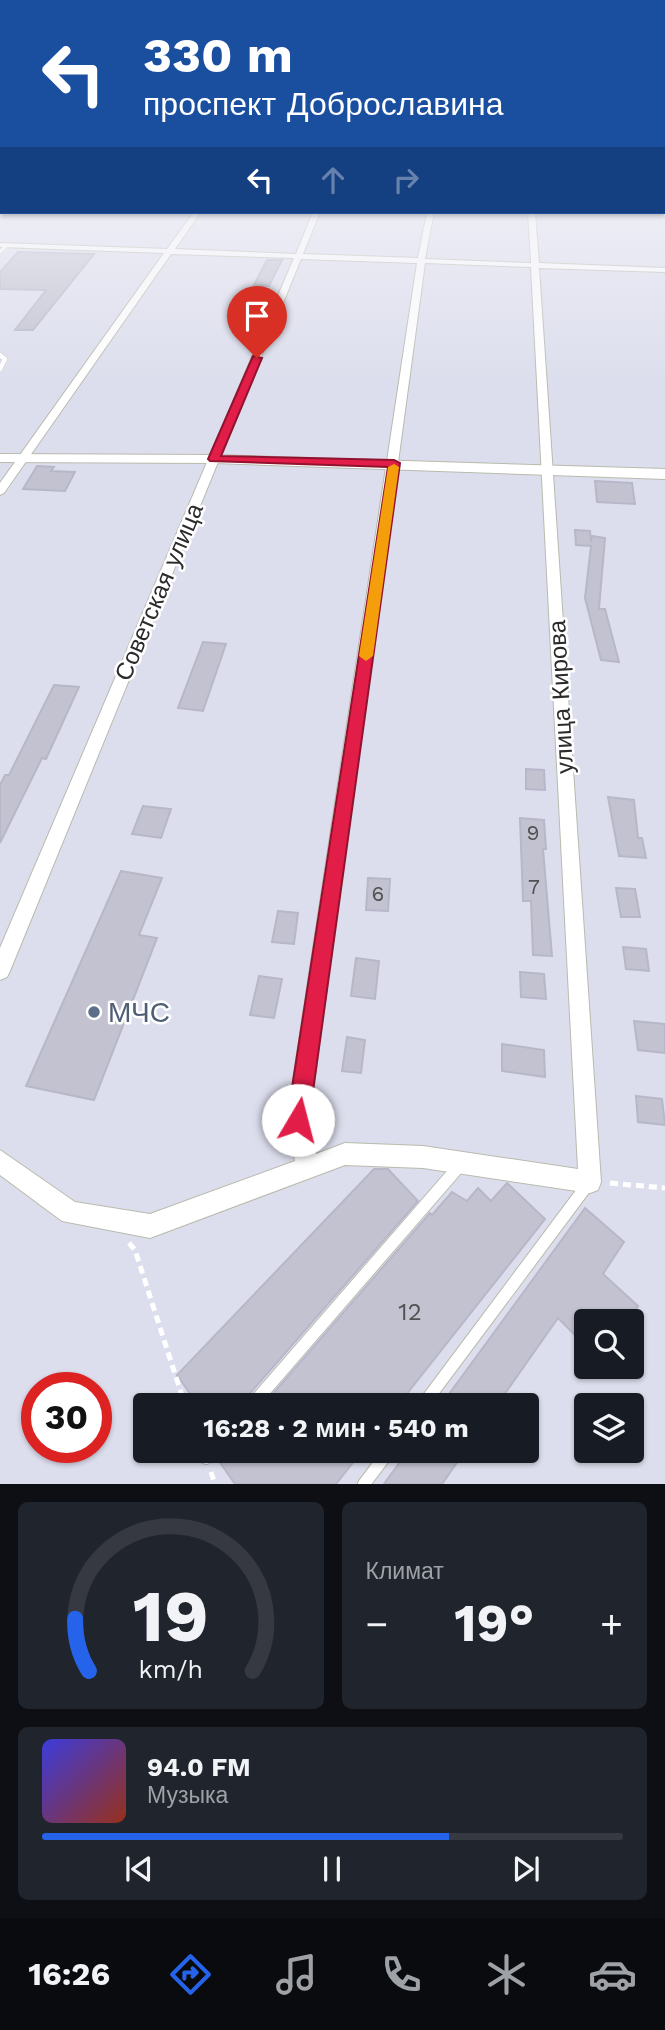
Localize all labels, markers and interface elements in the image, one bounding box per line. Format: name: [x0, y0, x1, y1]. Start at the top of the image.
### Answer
text: 330 m: [143, 26, 293, 84]
icon: left: [28, 28, 119, 119]
text: проспект Доброславина: [143, 85, 504, 123]
icon: left: [241, 161, 279, 199]
icon: ahead: [314, 161, 352, 199]
icon: right: [387, 161, 425, 199]
pin: [227, 286, 287, 358]
icon: arrive: [238, 297, 276, 335]
street label: Советская улица: [109, 498, 209, 685]
street label: улица Кирова: [543, 619, 579, 775]
house number: 9: [527, 820, 539, 845]
house number: 7: [528, 874, 540, 899]
house number: 6: [372, 881, 384, 906]
place label: МЧС: [108, 996, 170, 1029]
marker: МЧС: [86, 1004, 102, 1020]
position arrow: [261, 1083, 335, 1157]
house number: 12: [398, 1298, 422, 1326]
map controls: [574, 1309, 644, 1463]
button: search: [574, 1309, 644, 1379]
speed limit sign: 30: [21, 1372, 112, 1463]
button: layers: [574, 1393, 644, 1463]
text: 16:28 · 2 мин · 540 m: [203, 1413, 469, 1443]
text: Климат: [366, 1558, 444, 1585]
text: 19: [133, 1574, 209, 1660]
text: 19°: [454, 1593, 534, 1654]
text: −: [366, 1602, 388, 1646]
text: +: [600, 1602, 623, 1646]
text: km/h: [139, 1655, 203, 1684]
text: 94.0 FM: [147, 1752, 251, 1782]
text: Музыка: [147, 1782, 228, 1809]
icon: previous: [120, 1850, 158, 1888]
icon: pause: [313, 1850, 351, 1888]
icon: next: [507, 1850, 545, 1888]
icon: directions: [166, 1950, 215, 1999]
icon: music: [272, 1950, 321, 1999]
icon: phone: [377, 1950, 426, 1999]
icon: climate: [482, 1950, 531, 1999]
icon: car: [588, 1950, 637, 1999]
text: 16:26: [28, 1955, 110, 1993]

